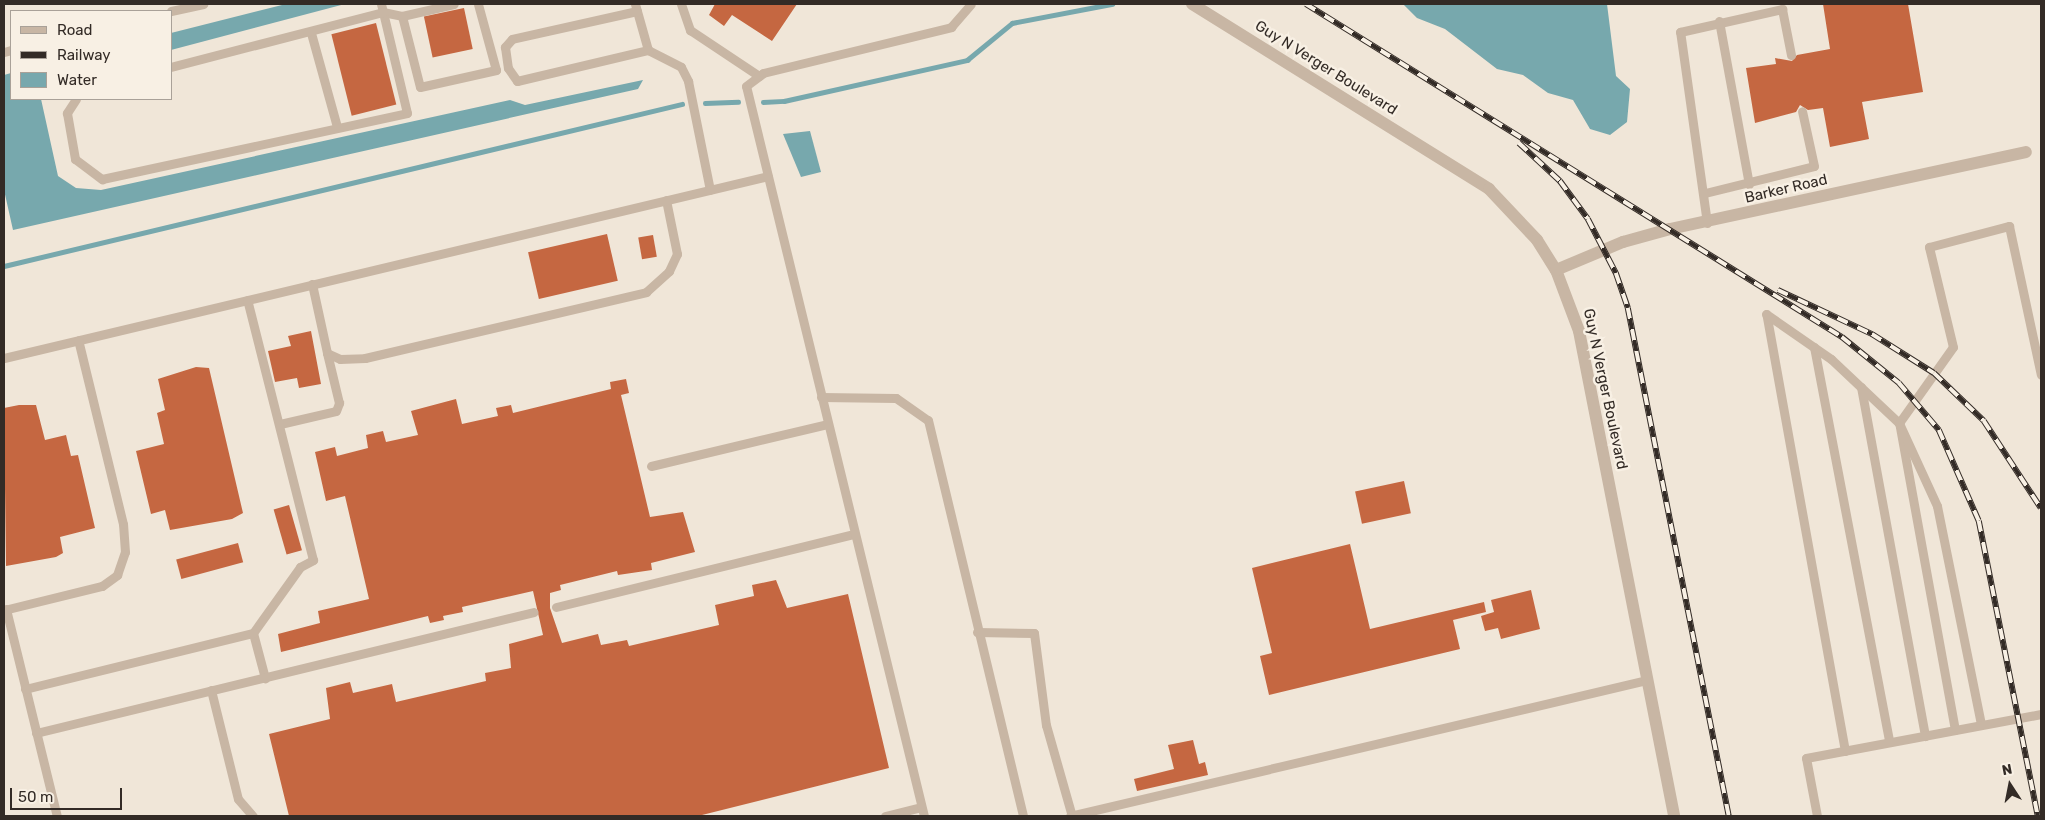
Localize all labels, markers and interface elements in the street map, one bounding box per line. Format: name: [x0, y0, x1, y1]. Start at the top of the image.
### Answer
legend: [10, 10, 172, 100]
street label: Guy N Verger Boulevard: [1251, 17, 1401, 119]
text: Road: [57, 21, 93, 39]
text: Railway: [57, 46, 111, 64]
text: Water: [57, 71, 97, 89]
street label: Barker Road: [1743, 171, 1829, 207]
street label: Guy N Verger Boulevard: [1579, 306, 1631, 472]
north arrow: [1985, 760, 2035, 810]
text: N: [2000, 760, 2014, 779]
scale bar: [12, 778, 125, 810]
text: 50 m: [18, 788, 53, 806]

